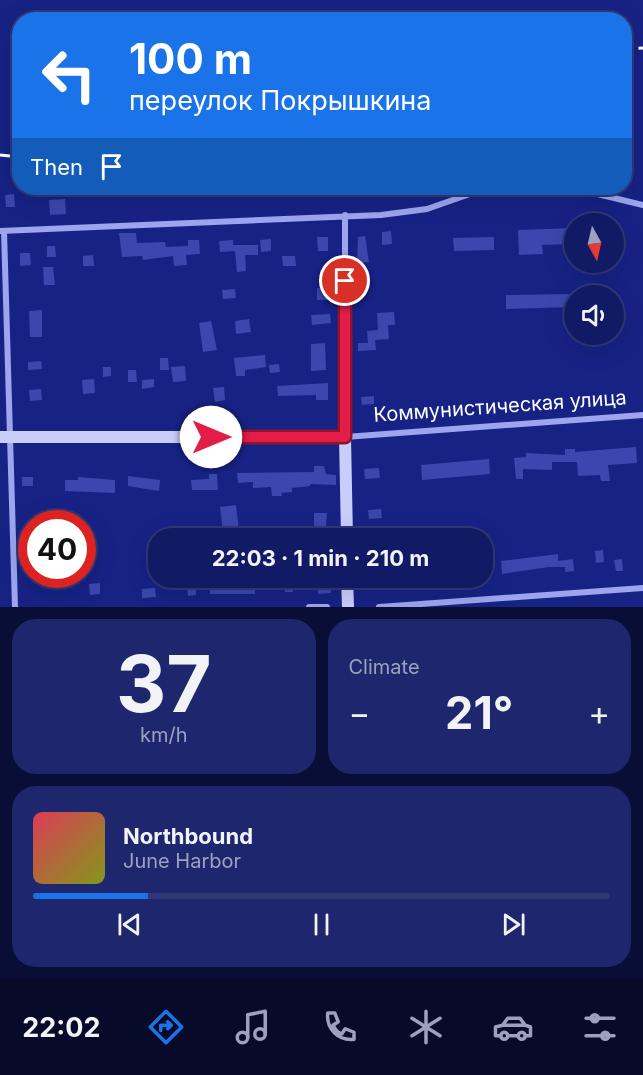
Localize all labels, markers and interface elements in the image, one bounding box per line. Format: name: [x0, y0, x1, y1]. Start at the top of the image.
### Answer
text: 100 m: [129, 33, 252, 84]
icon: left: [30, 36, 108, 114]
text: переулок Покрышкина: [129, 84, 431, 117]
icon: arrive: [95, 150, 128, 183]
text: Then: [30, 154, 83, 180]
north arrow: [564, 213, 624, 273]
map controls: [564, 213, 624, 345]
pin: [319, 255, 370, 306]
icon: arrive: [328, 264, 361, 297]
button: sound: [564, 285, 624, 345]
street label: Коммунистическая улица: [373, 385, 627, 427]
position arrow: [179, 405, 243, 469]
speed limit sign: 40: [18, 510, 96, 588]
text: 22:03 · 1 min · 210 m: [212, 545, 429, 571]
text: 37: [116, 636, 212, 731]
text: Climate: [349, 655, 420, 679]
text: 21°: [445, 685, 513, 740]
text: −: [349, 693, 370, 733]
text: +: [588, 693, 610, 733]
text: km/h: [140, 723, 188, 747]
text: Northbound: [123, 823, 253, 849]
text: June Harbor: [123, 849, 241, 873]
icon: previous: [113, 908, 146, 941]
icon: pause: [305, 908, 338, 941]
icon: next: [497, 908, 530, 941]
icon: directions: [145, 1006, 187, 1048]
icon: music: [232, 1006, 274, 1048]
icon: phone: [319, 1006, 361, 1048]
icon: climate: [405, 1006, 447, 1048]
icon: car: [492, 1006, 534, 1048]
icon: filters: [579, 1006, 621, 1048]
text: 22:02: [22, 1011, 101, 1044]

